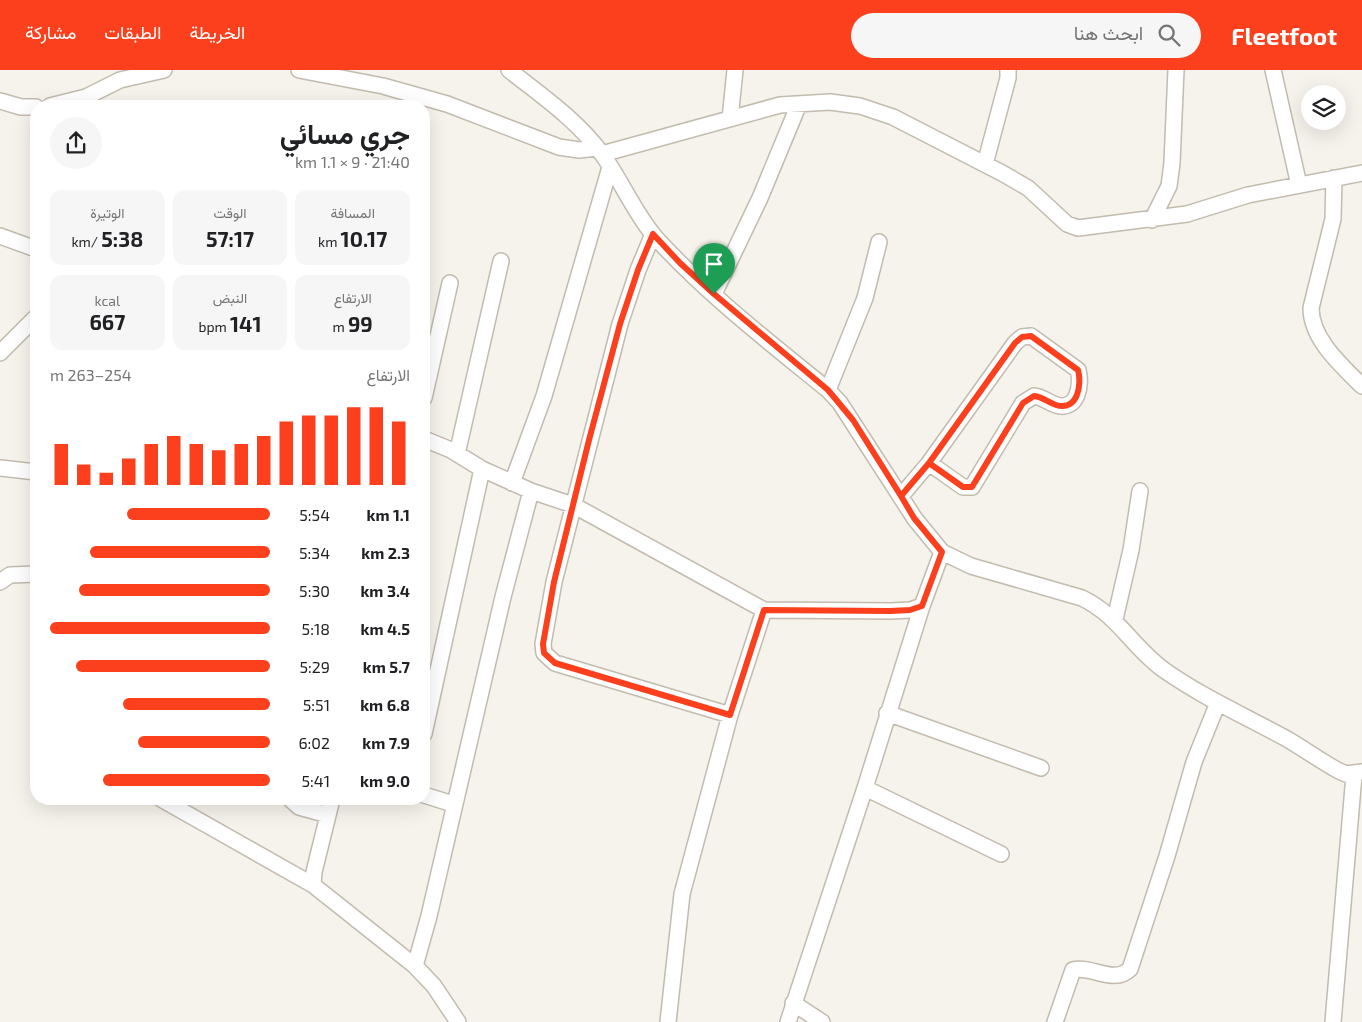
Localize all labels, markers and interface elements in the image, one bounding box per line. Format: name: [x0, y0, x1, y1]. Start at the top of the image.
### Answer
search box: [851, 13, 1201, 58]
text: مشاركة: [25, 21, 76, 43]
text: الطبقات: [104, 21, 161, 43]
text: الخريطة: [189, 21, 245, 43]
text: ابحث هنا: [1074, 21, 1143, 44]
icon: search: [1155, 21, 1183, 49]
text: Fleetfoot: [1231, 21, 1337, 50]
map controls: [1301, 85, 1346, 130]
button: layers: [1301, 85, 1346, 130]
text: جري مسائي: [280, 116, 410, 150]
button: share: [50, 117, 102, 169]
text: 21:40 · 9 × 1.1 km: [295, 152, 410, 171]
text: الوتيرة: [90, 204, 124, 221]
text: الوقت: [214, 204, 246, 221]
text: المسافة: [330, 204, 375, 221]
text: 5:38: [101, 226, 143, 251]
text: 57:17: [206, 226, 254, 251]
text: 10.17: [341, 226, 387, 251]
text: /km: [71, 233, 101, 250]
text: km: [318, 233, 341, 250]
pin: [693, 243, 735, 294]
icon: arrive: [700, 250, 728, 278]
text: النبض: [213, 289, 247, 306]
text: الارتفاع: [334, 289, 372, 306]
text: kcal: [95, 292, 120, 309]
text: 667: [89, 309, 125, 334]
text: 141: [230, 311, 262, 336]
text: 99: [348, 311, 373, 336]
text: bpm: [198, 318, 230, 335]
text: m: [333, 318, 348, 335]
text: 254–263 m: [50, 365, 132, 384]
text: الارتفاع: [367, 365, 410, 384]
text: 5:54: [299, 505, 330, 524]
text: 1.1 km: [366, 505, 410, 524]
text: 5:34: [299, 543, 330, 562]
text: 2.3 km: [361, 543, 410, 562]
text: 5:30: [299, 581, 330, 600]
text: 3.4 km: [360, 581, 410, 600]
text: 5:18: [302, 619, 330, 638]
text: 4.5 km: [361, 619, 410, 638]
text: 5:29: [300, 657, 330, 676]
text: 5.7 km: [363, 657, 410, 676]
text: 5:51: [303, 695, 330, 714]
text: 6.8 km: [360, 695, 410, 714]
text: 6:02: [298, 733, 330, 752]
text: 7.9 km: [362, 733, 410, 752]
text: 5:41: [301, 771, 330, 790]
text: 9.0 km: [360, 771, 410, 790]

